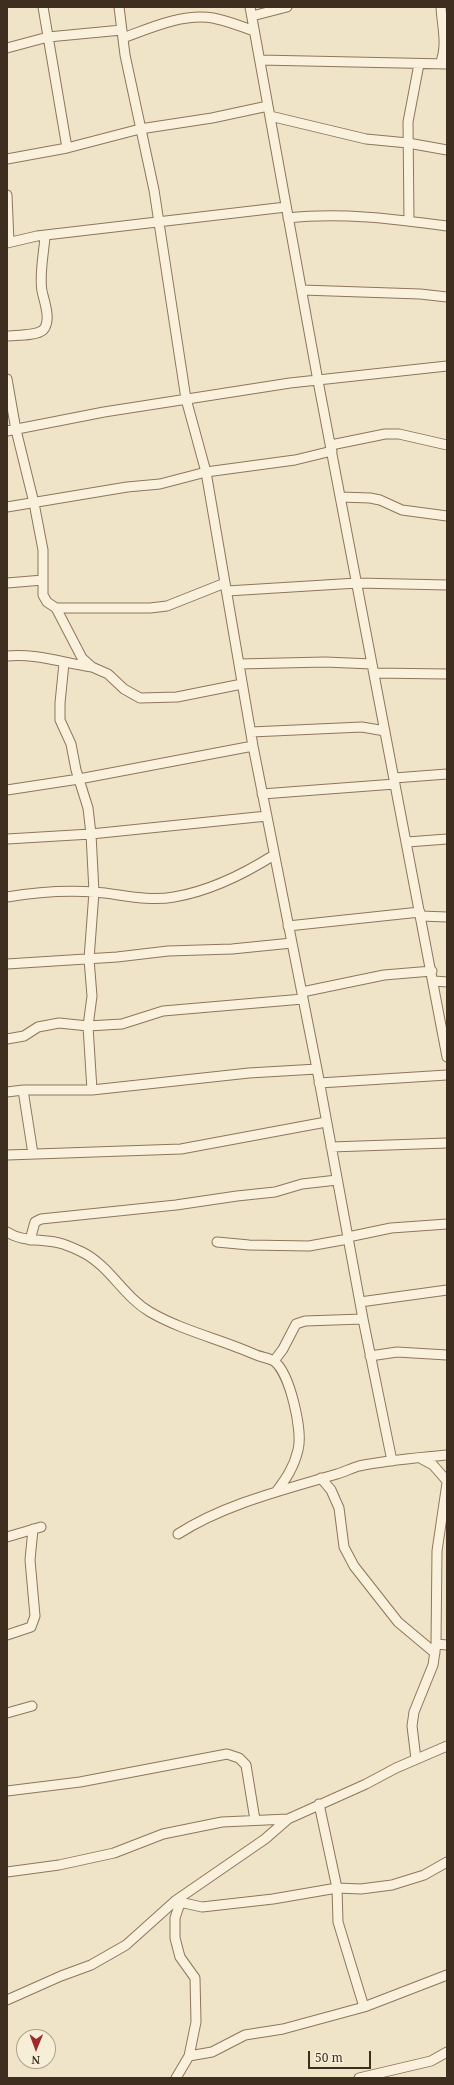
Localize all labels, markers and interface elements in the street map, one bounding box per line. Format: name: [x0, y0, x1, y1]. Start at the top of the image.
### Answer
north arrow: [16, 2029, 56, 2069]
scale bar: [310, 2043, 373, 2069]
text: 50 m: [315, 2049, 343, 2066]
text: N: [31, 2053, 40, 2068]

